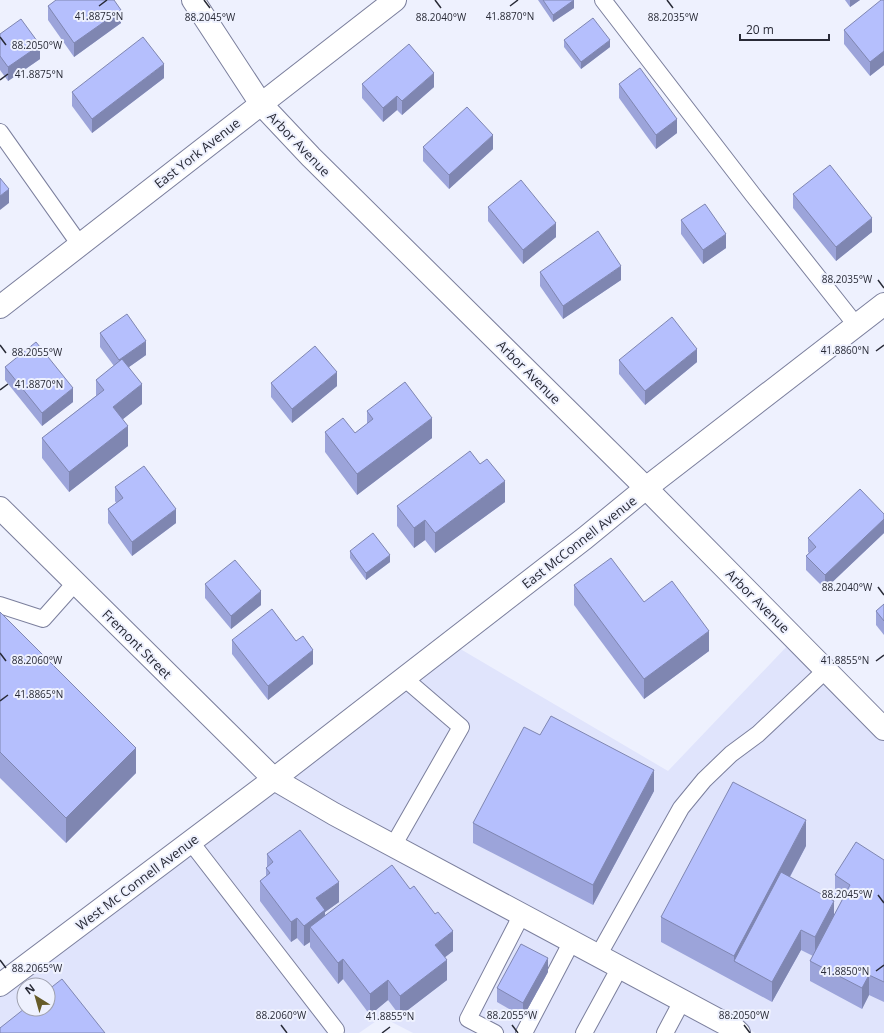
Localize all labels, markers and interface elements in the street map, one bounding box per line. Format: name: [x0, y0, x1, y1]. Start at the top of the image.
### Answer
text: 41.8875°N: [75, 9, 123, 23]
text: 41.8870°N: [486, 9, 534, 23]
text: 88.2045°W: [185, 10, 236, 24]
text: 88.2040°W: [416, 10, 467, 24]
text: 88.2035°W: [648, 10, 699, 24]
scale bar: [740, 16, 829, 42]
text: 20 m: [746, 21, 774, 38]
text: 88.2050°W: [12, 38, 63, 52]
text: 41.8875°N: [15, 67, 63, 81]
street label: Arbor Avenue: [264, 108, 334, 180]
street label: East York Avenue: [150, 114, 244, 192]
text: 88.2035°W: [822, 272, 873, 286]
street label: Arbor Avenue: [493, 336, 565, 408]
text: 41.8860°N: [821, 343, 869, 357]
text: 88.2055°W: [12, 345, 63, 359]
text: 41.8870°N: [15, 377, 63, 391]
street label: East McConnell Avenue: [518, 491, 640, 593]
street label: Arbor Avenue: [722, 565, 794, 637]
text: 88.2040°W: [822, 580, 873, 594]
street label: Fremont Street: [98, 605, 176, 683]
text: 88.2060°W: [12, 653, 63, 667]
text: 41.8855°N: [821, 653, 869, 667]
text: 41.8865°N: [15, 687, 63, 701]
street label: West Mc Connell Avenue: [72, 830, 202, 934]
text: 88.2045°W: [822, 887, 873, 901]
text: 88.2065°W: [12, 961, 63, 975]
text: 41.8850°N: [821, 964, 869, 978]
north arrow: [16, 977, 56, 1017]
text: N: [22, 980, 38, 997]
text: 88.2060°W: [256, 1008, 307, 1022]
text: 88.2055°W: [487, 1008, 538, 1022]
text: 88.2050°W: [719, 1008, 770, 1022]
text: 41.8855°N: [366, 1009, 414, 1023]

